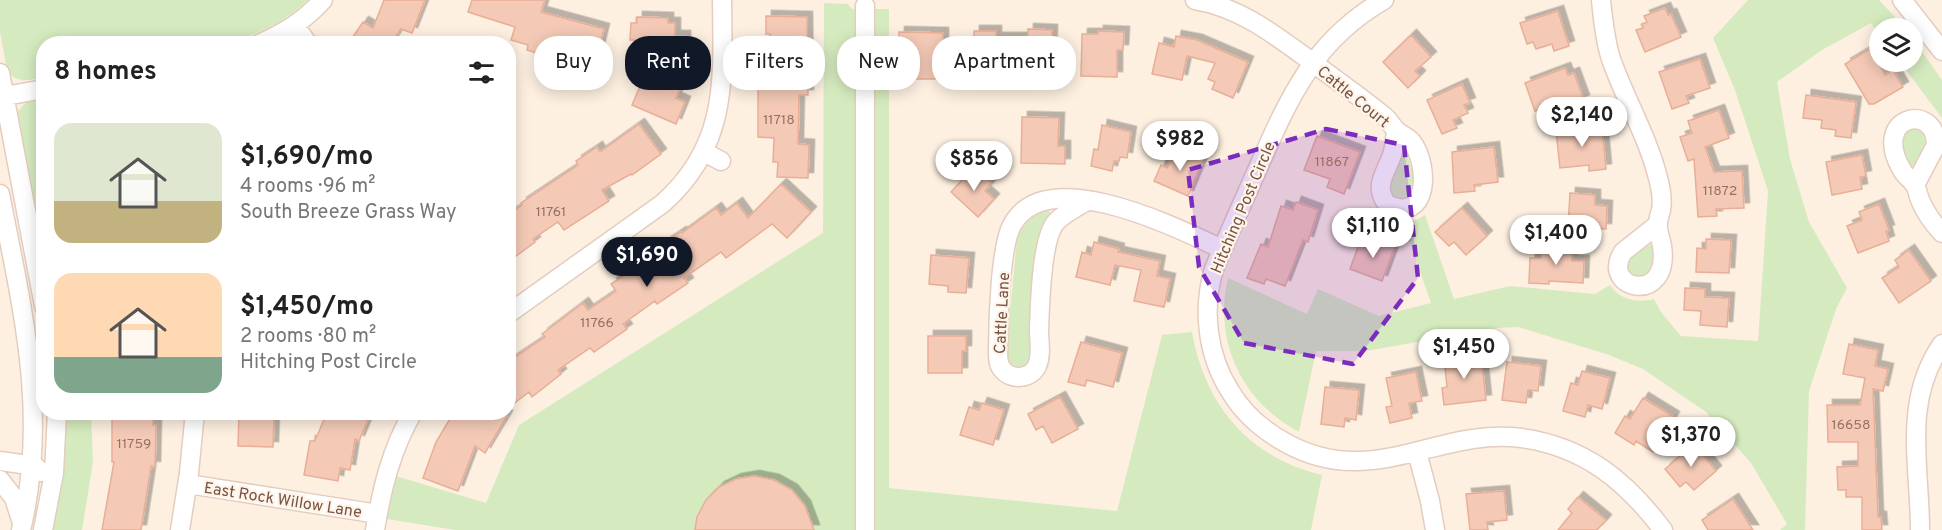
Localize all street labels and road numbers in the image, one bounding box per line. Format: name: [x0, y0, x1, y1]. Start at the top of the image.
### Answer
street label: Cattle Court: [1312, 62, 1393, 133]
street label: Hitching Post Circle: [1207, 139, 1281, 277]
street label: Cattle Lane: [991, 272, 1015, 355]
street label: East Rock Willow Lane: [202, 479, 363, 523]

